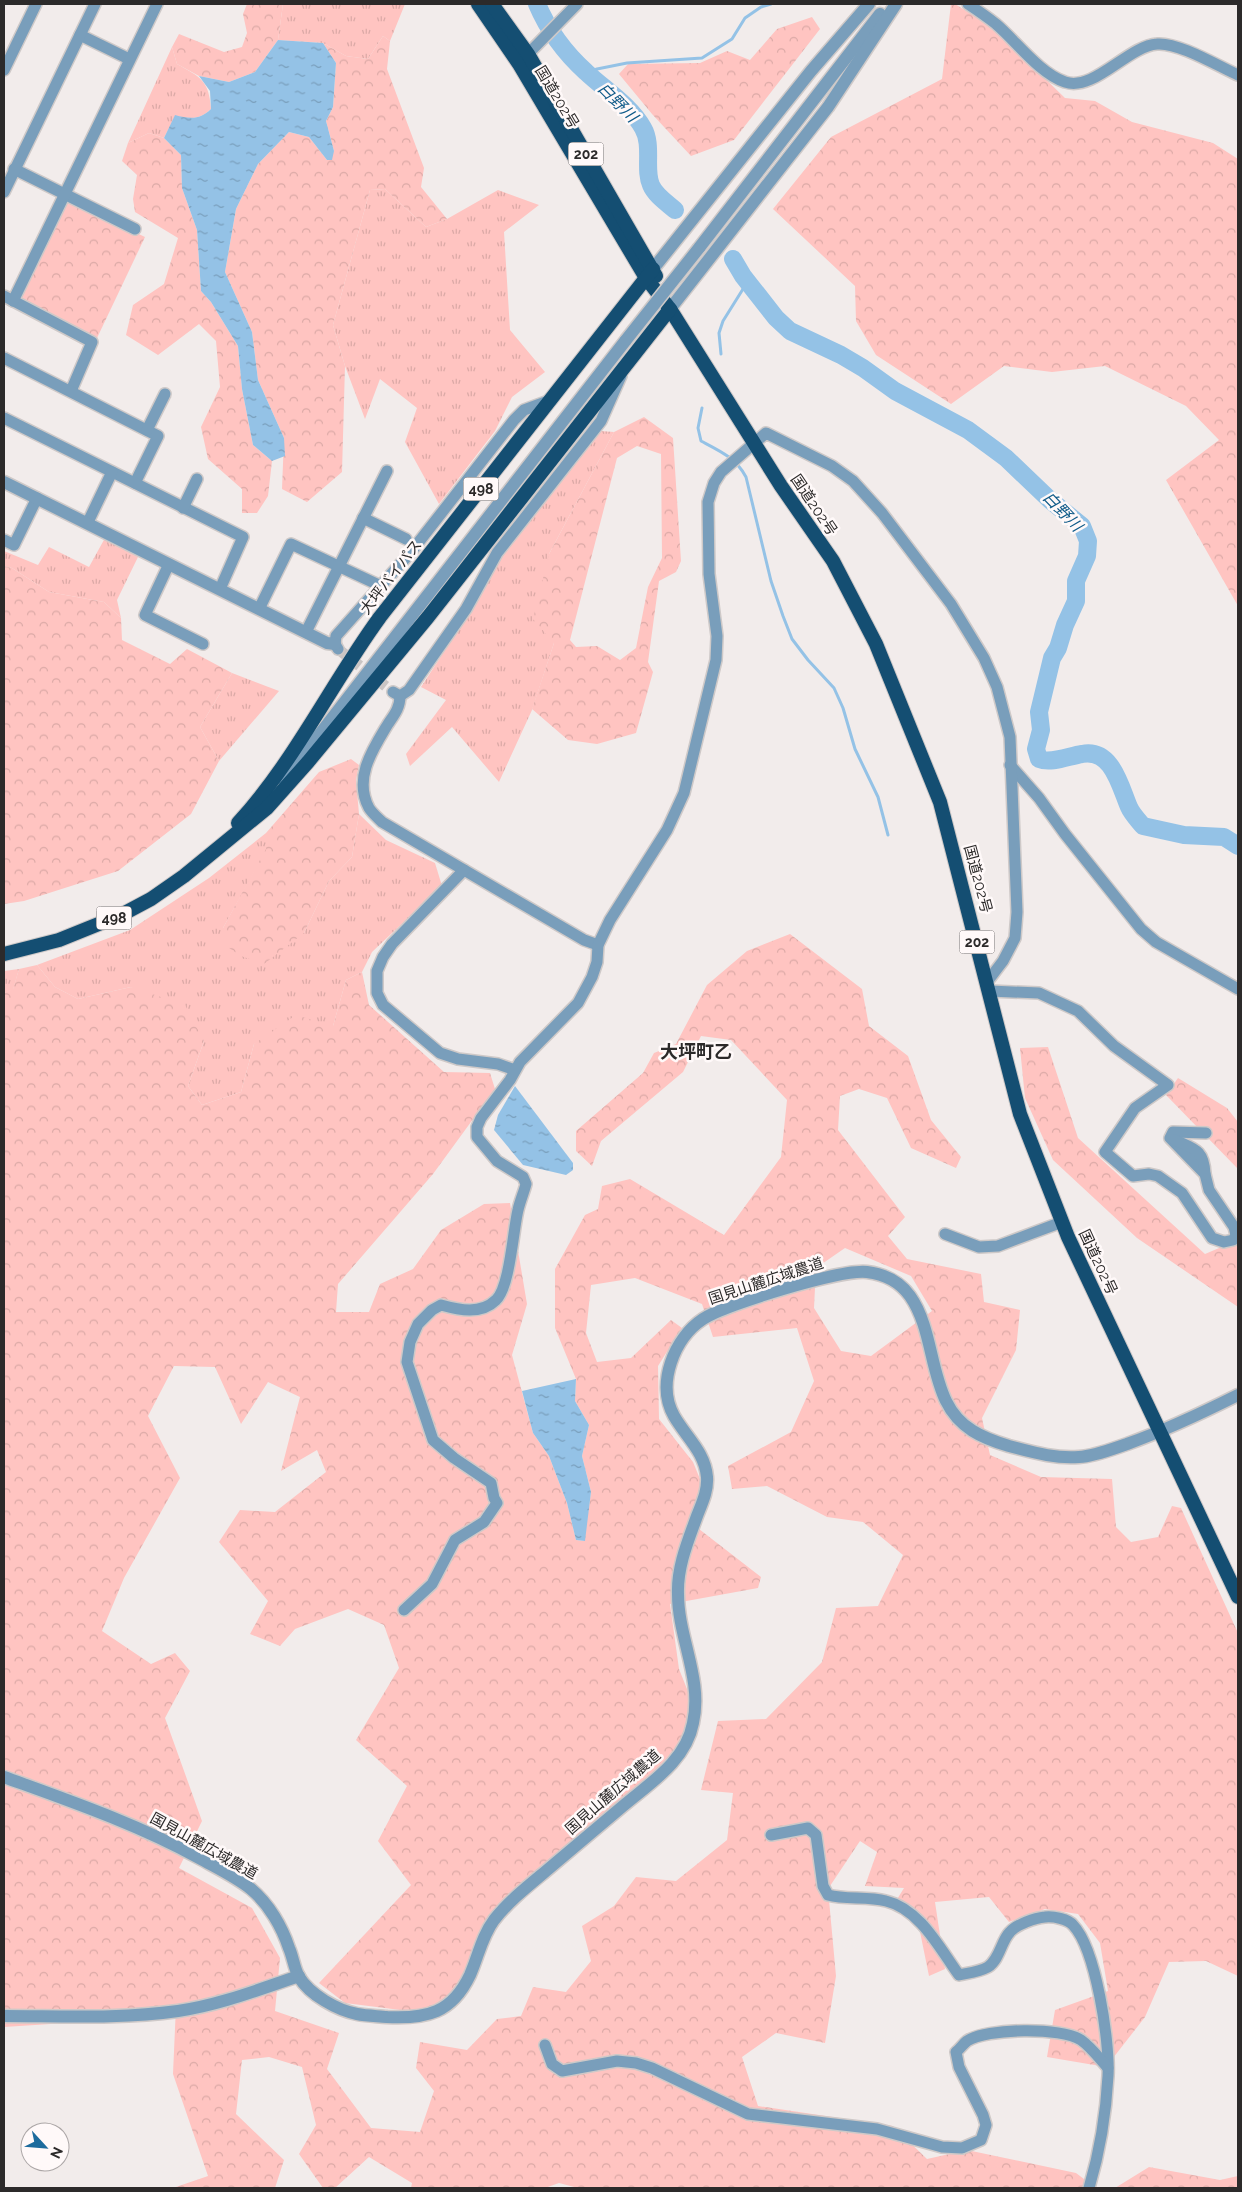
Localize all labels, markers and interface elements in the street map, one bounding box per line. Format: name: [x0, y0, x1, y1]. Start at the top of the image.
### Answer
street label: 国道202号: [531, 62, 583, 132]
water label: 白野川: [594, 79, 643, 127]
road number: 202: [568, 142, 604, 166]
street label: 国道202号: [787, 471, 841, 539]
road number: 498: [464, 478, 498, 500]
water label: 白野川: [1039, 487, 1088, 537]
street label: 大坪バイパス: [356, 536, 426, 618]
street label: 国道202号: [960, 843, 996, 915]
road number: 498: [96, 906, 132, 930]
road number: 202: [960, 930, 994, 954]
district label: 大坪町乙: [660, 1041, 732, 1062]
street label: 国道202号: [1075, 1227, 1121, 1297]
street label: 国見山麓広域農道: [706, 1254, 826, 1308]
street label: 国見山麓広域農道: [562, 1746, 664, 1838]
street label: 国見山麓広域農道: [147, 1809, 261, 1883]
north arrow: [20, 2122, 70, 2172]
text: N: [47, 2144, 66, 2161]

